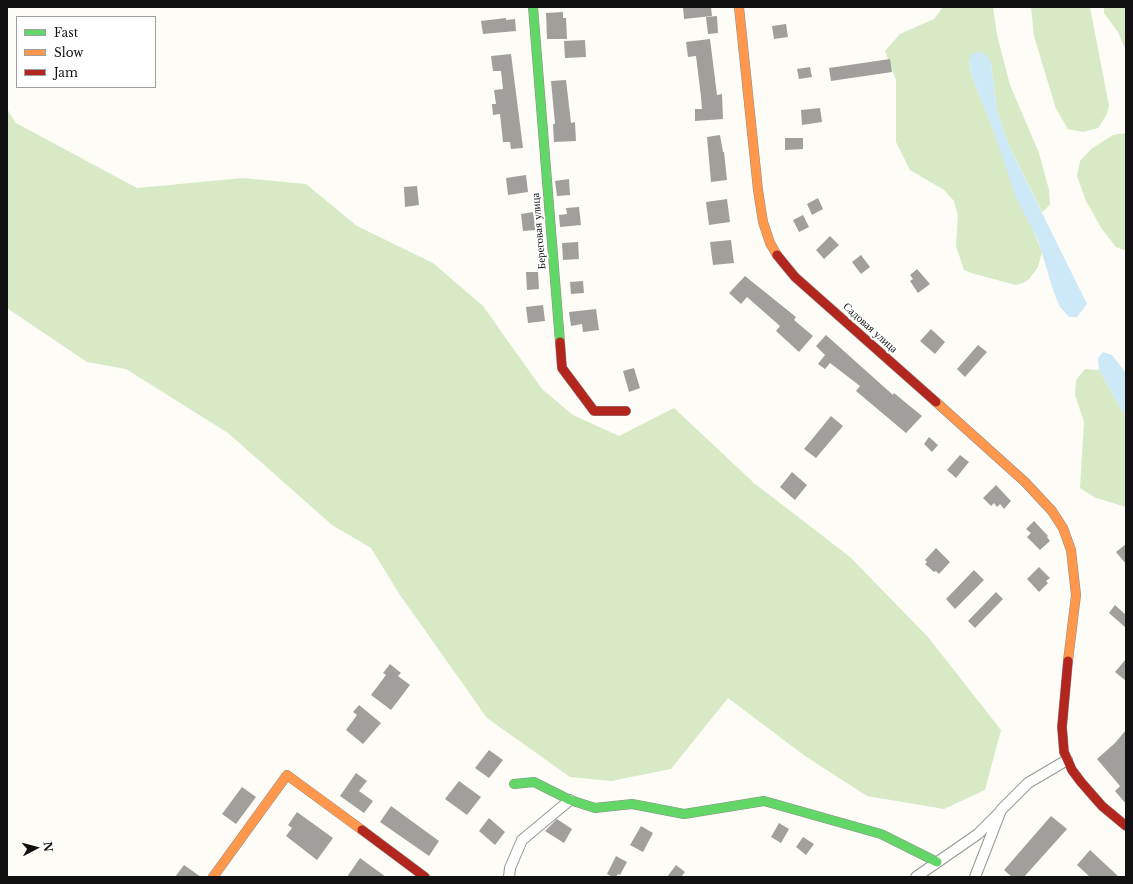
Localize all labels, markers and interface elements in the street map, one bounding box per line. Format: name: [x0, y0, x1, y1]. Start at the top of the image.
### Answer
legend: [16, 16, 156, 88]
text: Fast: [54, 25, 78, 40]
text: Slow: [54, 45, 83, 60]
text: Jam: [54, 65, 78, 80]
street label: Береговая улица: [529, 192, 549, 270]
street label: Садовая улица: [840, 300, 900, 356]
north arrow: [16, 828, 56, 868]
text: N: [40, 841, 55, 853]

